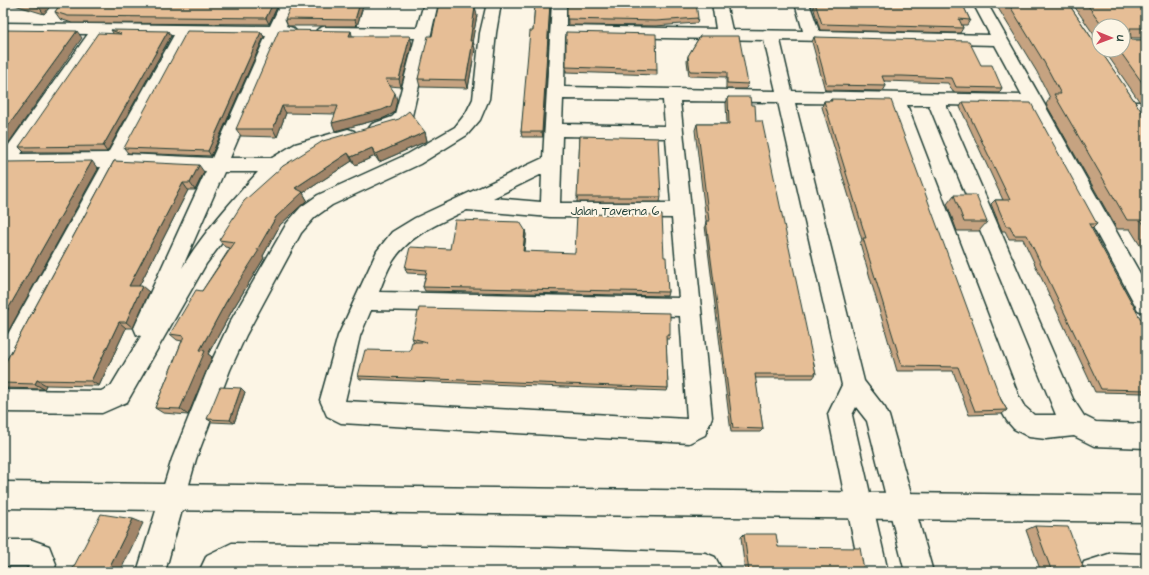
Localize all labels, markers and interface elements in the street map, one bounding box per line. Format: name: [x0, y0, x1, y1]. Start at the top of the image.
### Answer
north arrow: [1091, 18, 1131, 58]
text: U: [1113, 34, 1128, 41]
street label: Jalan Taverna 6: [571, 203, 660, 220]

